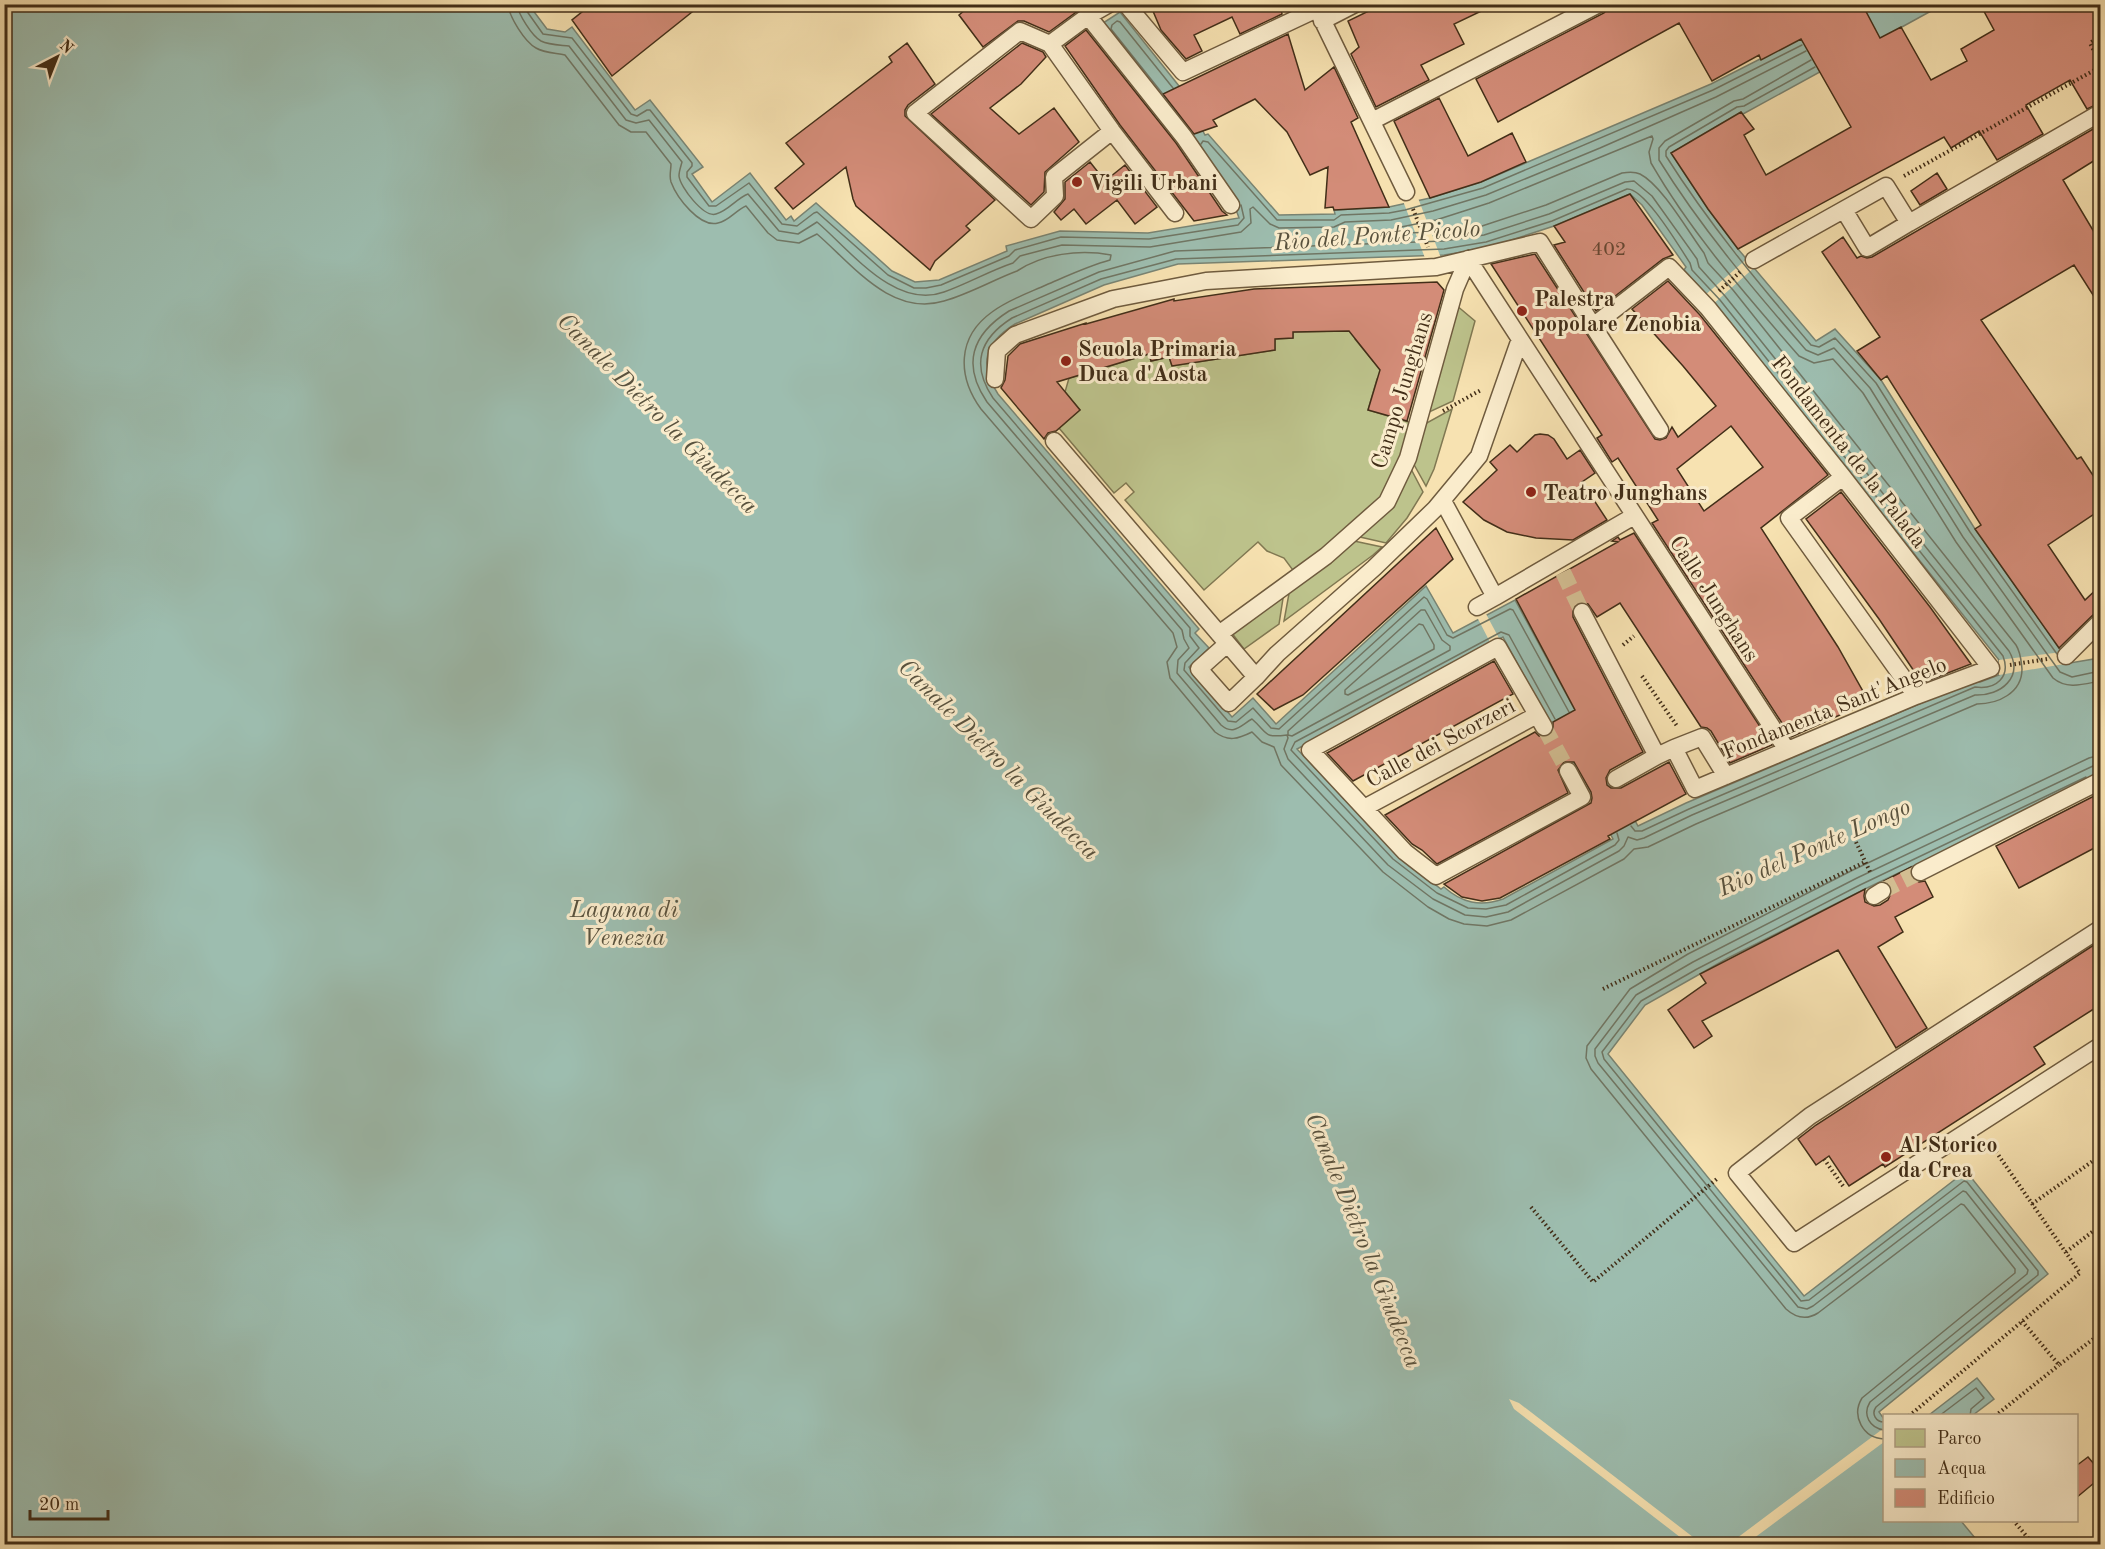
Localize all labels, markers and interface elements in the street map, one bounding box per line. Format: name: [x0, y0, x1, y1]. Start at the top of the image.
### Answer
north arrow: [27, 27, 87, 87]
text: N: [56, 37, 76, 58]
place label: Vigili Urbani: [1089, 173, 1218, 195]
marker: Vigili Urbani: [1070, 175, 1084, 189]
water label: Rio del Ponte Picolo: [1272, 218, 1481, 256]
house number: 402: [1592, 240, 1626, 260]
place label: Palestra popolare Zenobia: [1534, 289, 1702, 336]
marker: Palestra popolare Zenobia: [1515, 304, 1529, 318]
street label: Campo Junghans: [1369, 309, 1437, 472]
water label: Canale Dietro la Giudecca: [552, 310, 762, 519]
place label: Scuola Primaria Duca d'Aosta: [1078, 339, 1237, 386]
street label: Fondamenta de la Palada: [1767, 352, 1930, 553]
marker: Scuola Primaria Duca d'Aosta: [1059, 354, 1073, 368]
place label: Teatro Junghans: [1543, 483, 1707, 505]
marker: Teatro Junghans: [1524, 485, 1538, 499]
street label: Calle Junghans: [1664, 532, 1762, 666]
street label: Fondamenta Sant'Angelo: [1720, 654, 1950, 764]
water label: Canale Dietro la Giudecca: [893, 656, 1103, 865]
street label: Calle dei Scorzeri: [1363, 695, 1519, 792]
water label: Rio del Ponte Longo: [1714, 796, 1915, 902]
water label: Laguna di Venezia: [569, 899, 678, 951]
water label: Canale Dietro la Giudecca: [1300, 1110, 1424, 1372]
place label: Al Storico da Crea: [1898, 1135, 1998, 1182]
marker: Al Storico da Crea: [1879, 1150, 1893, 1164]
legend: [1883, 1414, 2078, 1522]
text: Parco: [1937, 1430, 1982, 1448]
text: Acqua: [1937, 1460, 1986, 1478]
scale bar: [30, 1483, 108, 1521]
text: Edificio: [1937, 1490, 1995, 1508]
text: 20 m: [39, 1496, 79, 1514]

